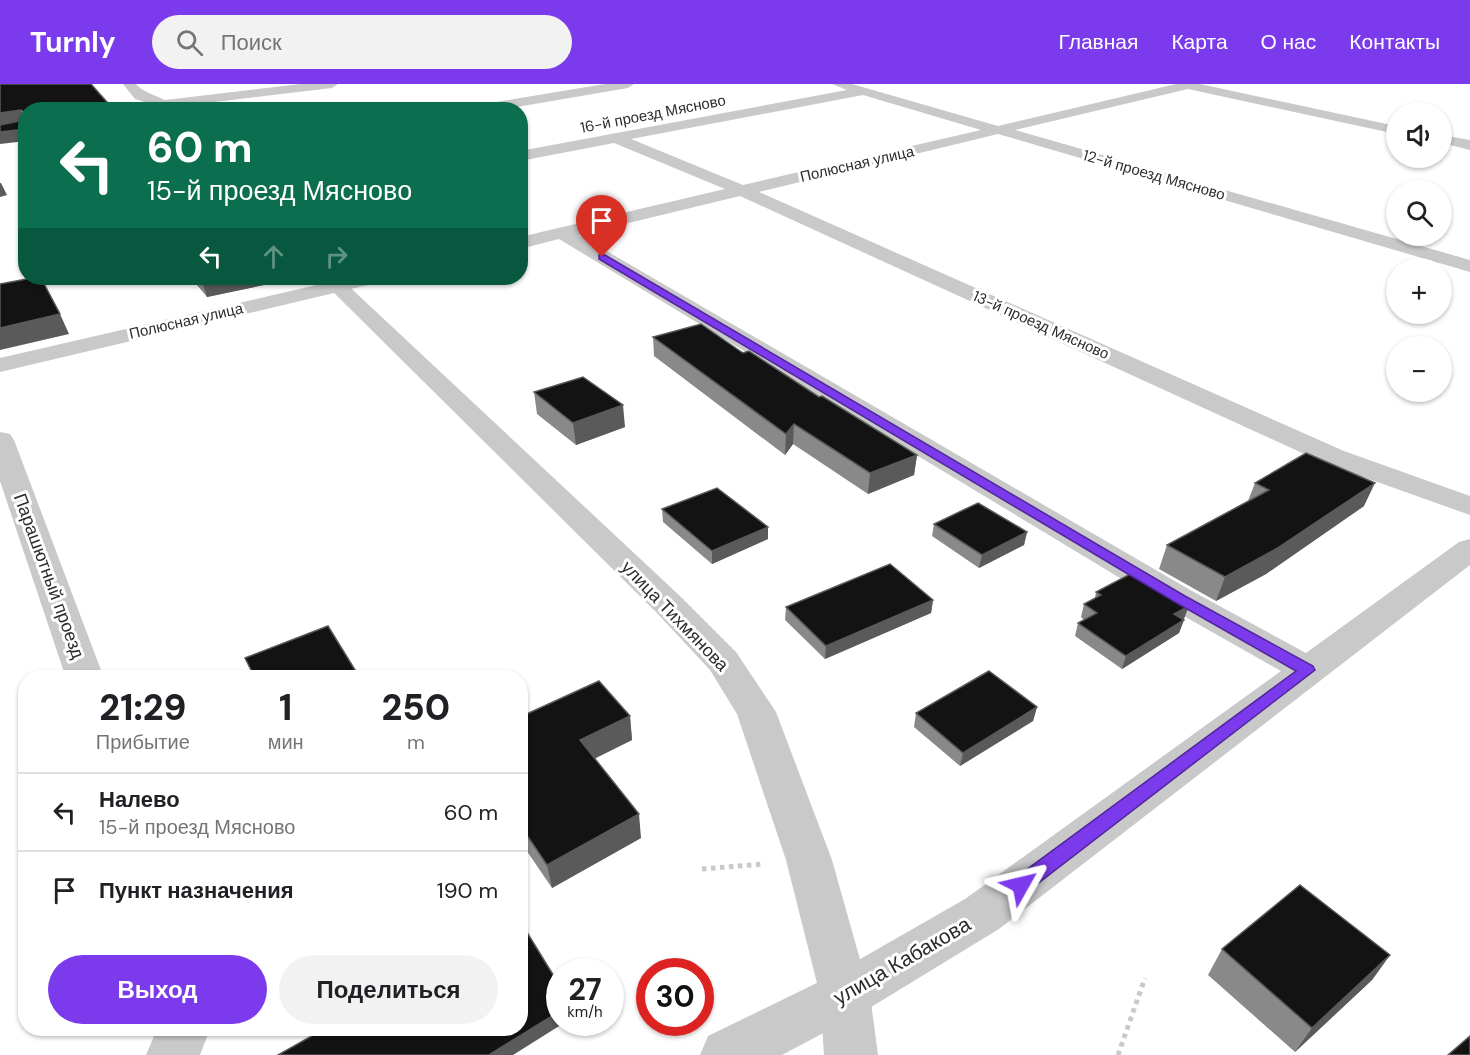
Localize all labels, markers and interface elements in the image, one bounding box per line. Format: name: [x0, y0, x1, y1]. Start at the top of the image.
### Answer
search box: [152, 15, 572, 69]
text: Turnly: [30, 24, 116, 61]
icon: search: [173, 26, 206, 59]
text: Поиск: [221, 28, 282, 57]
text: Главная: [1058, 28, 1138, 56]
text: Карта: [1171, 28, 1228, 56]
text: О нас: [1261, 28, 1316, 56]
text: Контакты: [1349, 28, 1440, 56]
street label: 16-й проезд Мясново: [579, 90, 727, 138]
map controls: [1386, 102, 1452, 402]
button: sound: [1386, 102, 1452, 168]
text: 60 m: [147, 120, 253, 175]
icon: left: [48, 126, 126, 204]
street label: Полюсная улица: [798, 141, 917, 187]
street label: 12-й проезд Мясново: [1081, 145, 1227, 205]
text: 15-й проезд Мясново: [147, 173, 412, 208]
button: search: [1386, 180, 1452, 246]
pin: [576, 195, 627, 257]
icon: arrive: [585, 204, 618, 237]
icon: left: [194, 240, 227, 273]
icon: ahead: [257, 240, 290, 273]
icon: right: [320, 240, 353, 273]
button: +: [1386, 258, 1452, 324]
street label: 13-й проезд Мясново: [970, 286, 1112, 364]
street label: Полюсная улица: [127, 298, 246, 344]
button: −: [1386, 336, 1452, 402]
street label: Парашютный проезд: [8, 490, 90, 662]
street label: улица Тихмянова: [616, 556, 735, 677]
text: 21:29: [99, 684, 186, 731]
text: 1: [279, 684, 292, 731]
text: 250: [381, 684, 450, 731]
text: Прибытие: [96, 729, 190, 755]
text: мин: [268, 729, 304, 755]
text: m: [407, 729, 425, 755]
text: Налево: [99, 785, 180, 814]
icon: left: [48, 796, 81, 829]
text: 60 m: [444, 798, 498, 827]
text: 15-й проезд Мясново: [99, 814, 295, 840]
position arrow: [989, 853, 1053, 917]
icon: arrive: [48, 874, 81, 907]
text: Пункт назначения: [99, 876, 294, 905]
text: 190 m: [437, 876, 498, 905]
street label: улица Кабакова: [828, 910, 976, 1012]
button: Выход: [48, 955, 267, 1024]
button: Поделиться: [279, 955, 498, 1024]
speed limit sign: 30: [636, 958, 714, 1036]
text: 27: [568, 970, 602, 1009]
text: km/h: [567, 1002, 603, 1022]

